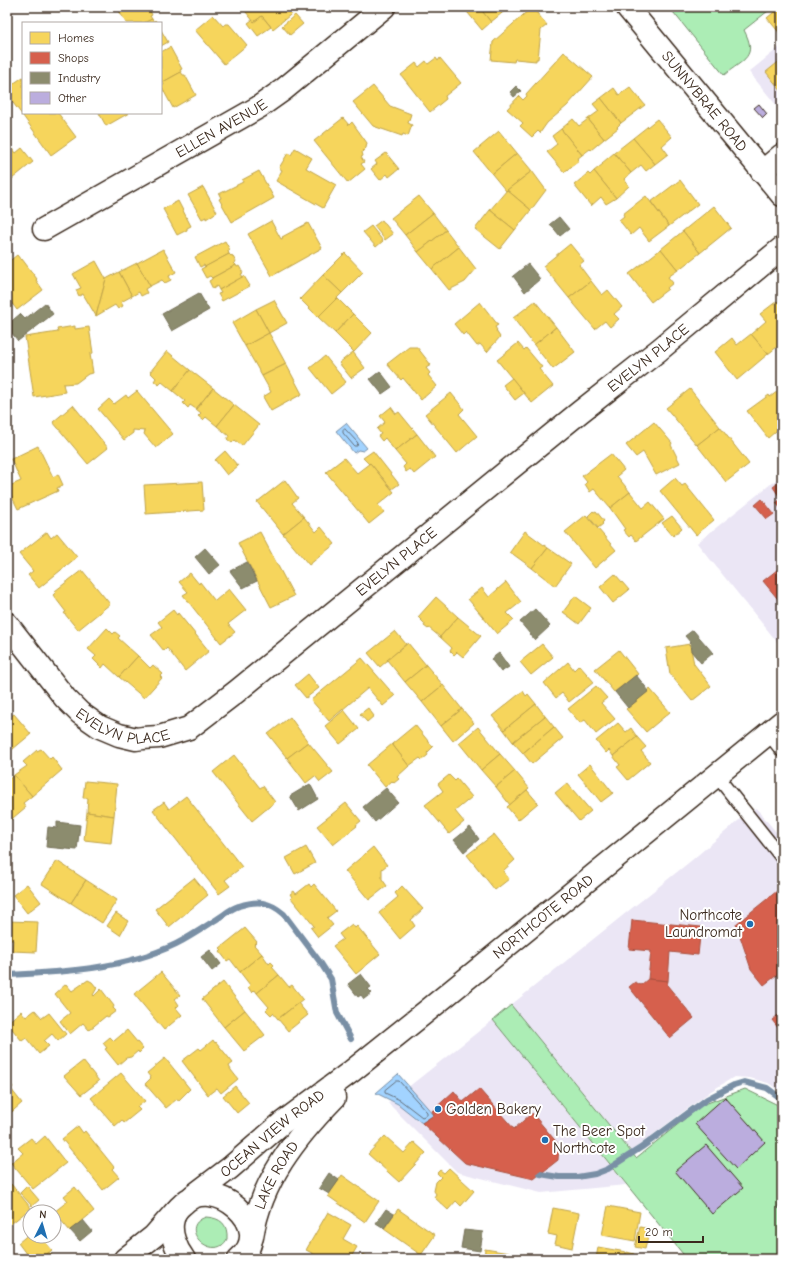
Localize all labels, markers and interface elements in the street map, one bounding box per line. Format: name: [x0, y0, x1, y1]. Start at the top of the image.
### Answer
legend: [22, 22, 162, 114]
text: Homes: [58, 31, 94, 45]
street label: SUNNYBRAE ROAD: [658, 47, 751, 155]
text: Shops: [58, 51, 89, 65]
text: Industry: [58, 71, 101, 85]
text: Other: [58, 91, 87, 105]
street label: ELLEN AVENUE: [172, 95, 271, 161]
street label: EVELYN PLACE: [604, 320, 693, 396]
street label: EVELYN PLACE: [352, 523, 440, 600]
street label: EVELYN PLACE: [73, 704, 172, 748]
street label: NORTHCOTE ROAD: [489, 870, 597, 963]
place label: Northcote Laundromat: [665, 906, 743, 941]
marker: Northcote Laundromat: [745, 919, 755, 929]
street label: OCEAN VIEW ROAD: [217, 1086, 328, 1181]
place label: Golden Bakery: [446, 1100, 541, 1118]
marker: Golden Bakery: [433, 1104, 443, 1114]
place label: The Beer Spot Northcote: [553, 1122, 646, 1157]
marker: The Beer Spot Northcote: [540, 1135, 550, 1145]
street label: LAKE ROAD: [251, 1137, 302, 1212]
north arrow: [22, 1204, 62, 1244]
text: N: [39, 1208, 47, 1221]
scale bar: [639, 1218, 703, 1244]
text: 20 m: [645, 1225, 673, 1239]

